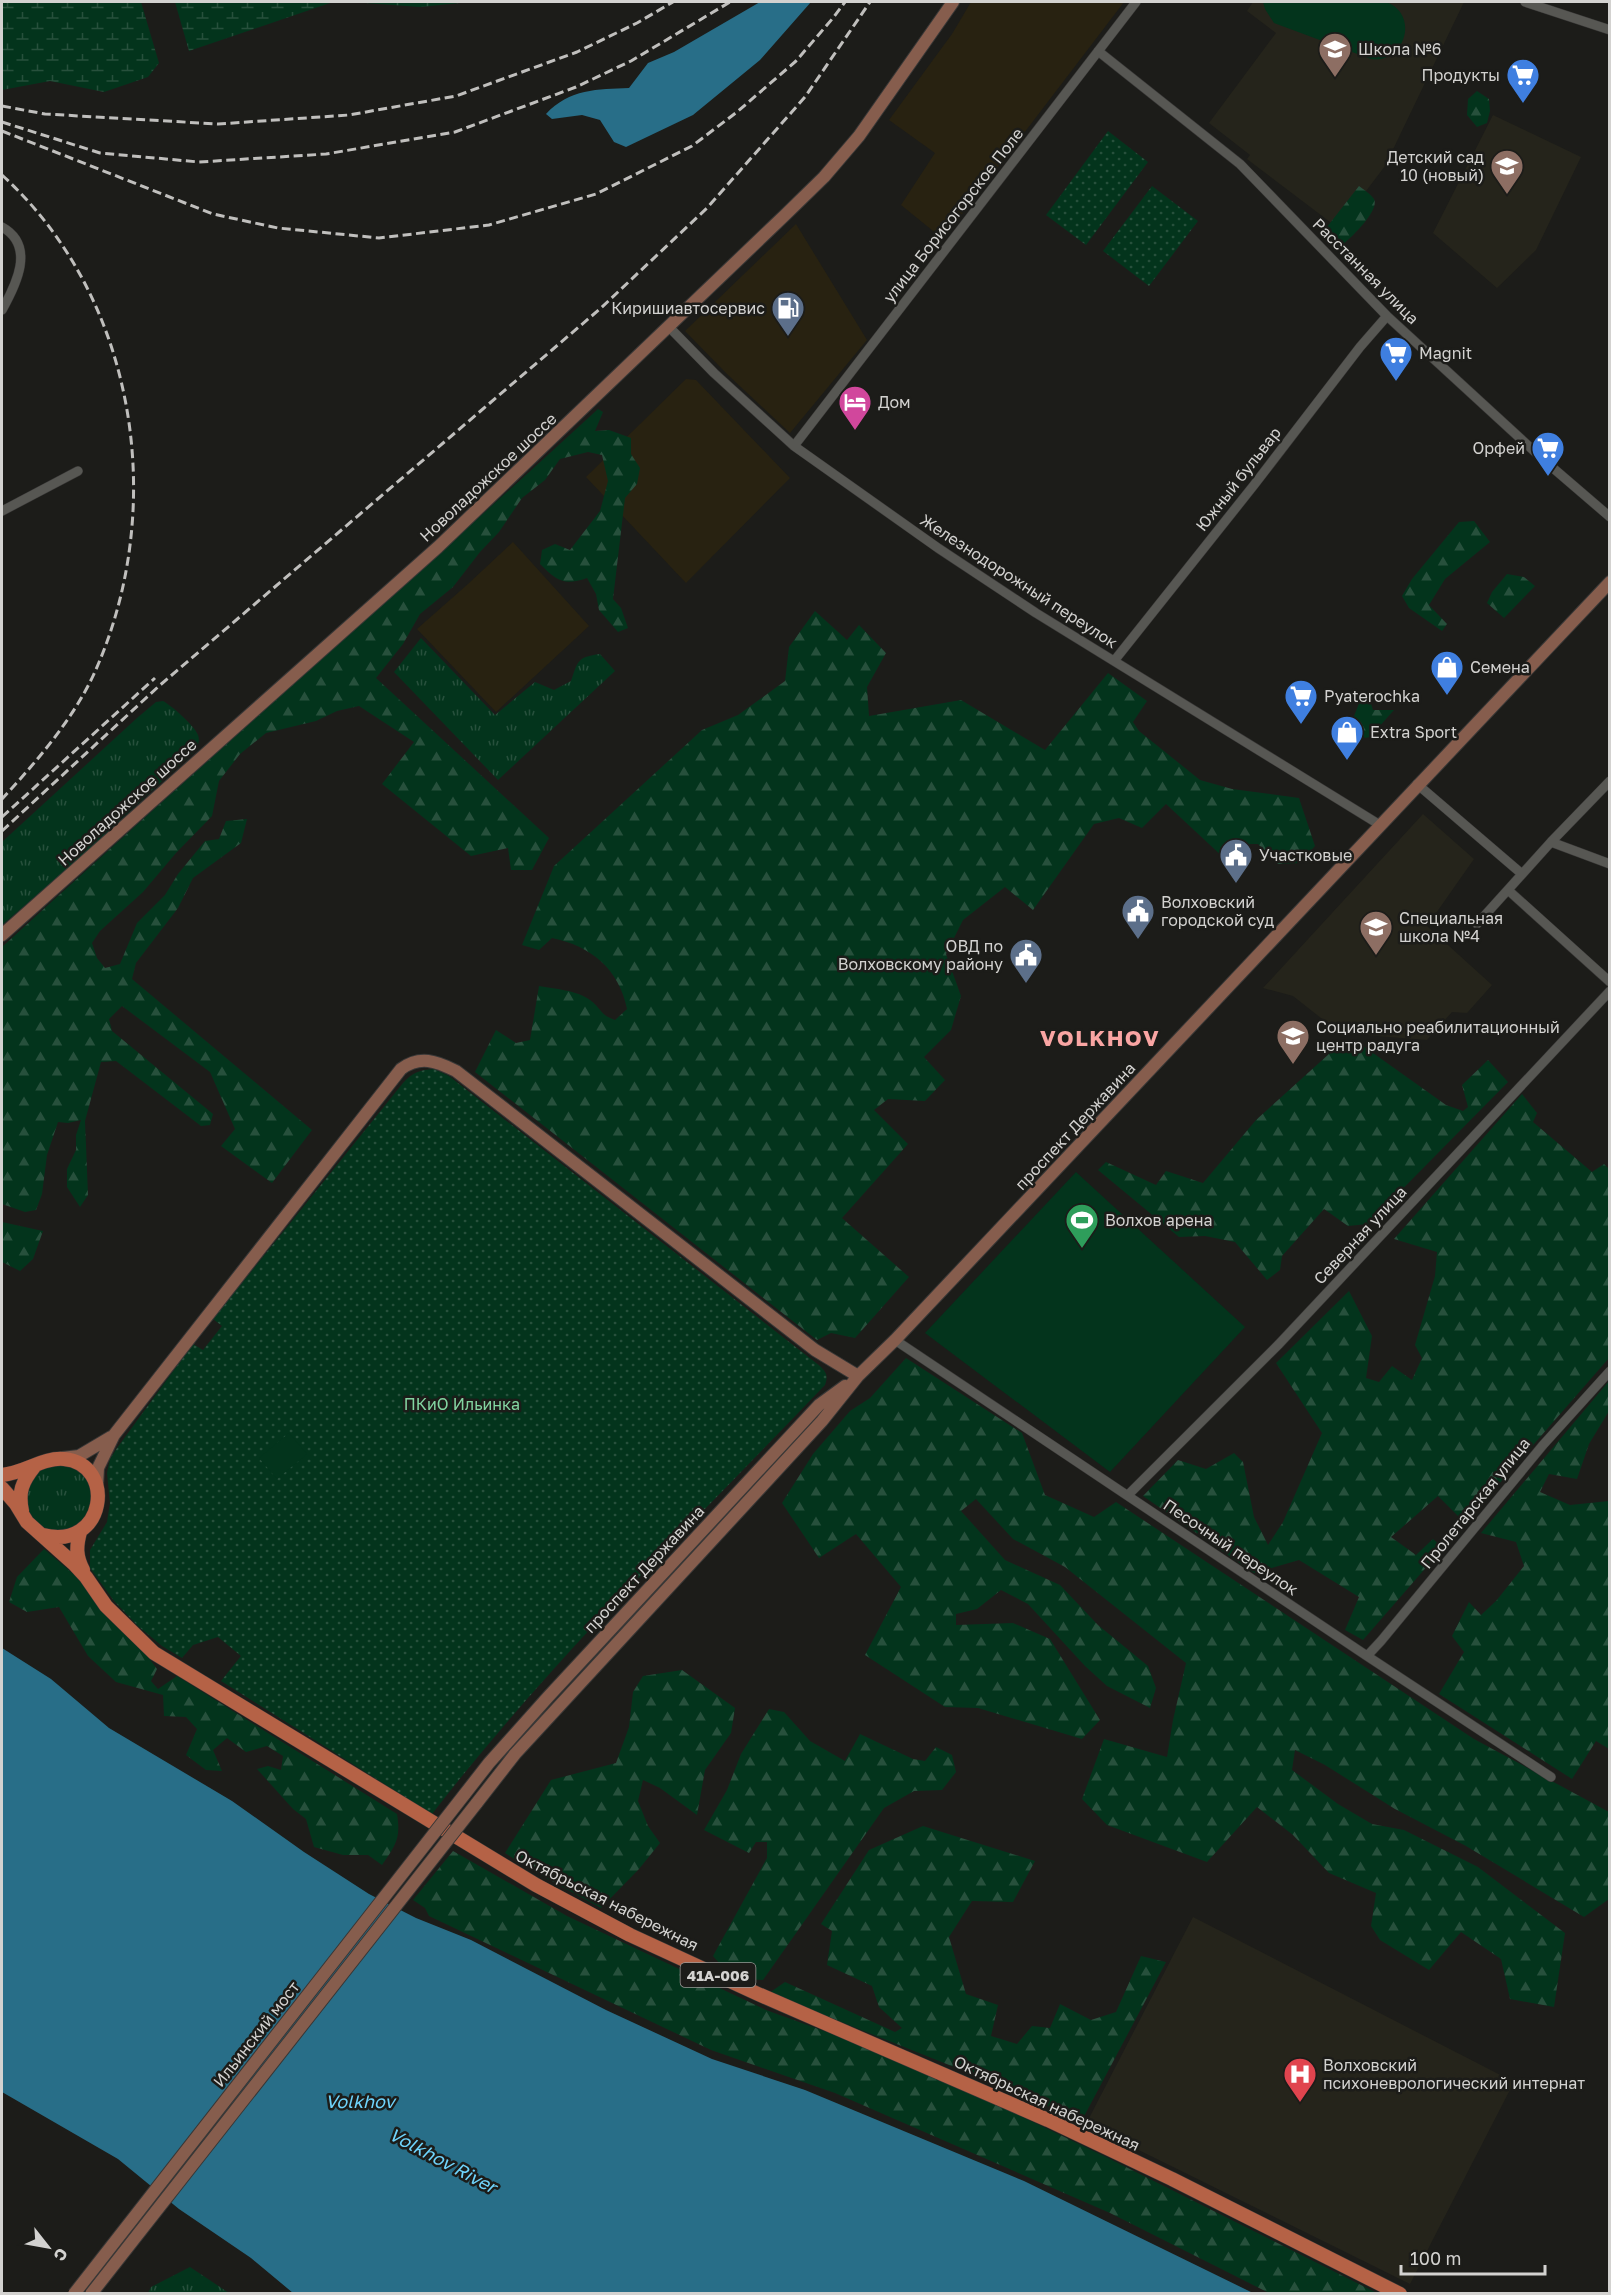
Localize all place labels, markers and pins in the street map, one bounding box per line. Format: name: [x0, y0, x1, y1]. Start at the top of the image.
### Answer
school or university icon: Школа №6: [1317, 31, 1353, 78]
place label: Школа №6: [1358, 39, 1441, 59]
supermarket icon: Продукты: [1505, 57, 1541, 104]
place label: Продукты: [1422, 65, 1500, 85]
place label: Детский сад 10 (новый): [1387, 147, 1484, 185]
school or university icon: Детский сад 10 (новый): [1489, 148, 1525, 195]
fuel station icon: Киришиавтосервис: [770, 290, 806, 337]
place label: Киришиавтосервис: [611, 298, 765, 318]
supermarket icon: Magnit: [1378, 335, 1414, 382]
place label: Magnit: [1419, 343, 1472, 363]
hotel icon: Дом: [837, 384, 873, 431]
place label: Дом: [878, 392, 911, 412]
supermarket icon: Орфей: [1530, 430, 1566, 477]
place label: Орфей: [1472, 438, 1525, 458]
shop icon: Семена: [1429, 649, 1465, 696]
place label: Семена: [1470, 657, 1530, 677]
supermarket icon: Pyaterochka: [1283, 678, 1319, 725]
place label: Pyaterochka: [1324, 686, 1420, 706]
shop icon: Extra Sport: [1329, 714, 1365, 761]
place label: Extra Sport: [1370, 722, 1457, 742]
public building icon: Участковые: [1218, 837, 1254, 884]
place label: Участковые: [1259, 845, 1352, 865]
place label: Волховский городской суд: [1161, 892, 1275, 930]
public building icon: Волховский городской суд: [1120, 893, 1156, 940]
place label: Специальная школа №4: [1399, 908, 1503, 946]
school or university icon: Специальная школа №4: [1358, 909, 1394, 956]
place label: ОВД по Волховскому району: [838, 936, 1003, 974]
public building icon: ОВД по Волховскому району: [1008, 937, 1044, 984]
place label: Социально реабилитационный центр радуга: [1316, 1017, 1560, 1055]
school or university icon: Социально реабилитационный центр радуга: [1275, 1018, 1311, 1065]
sports icon: Волхов арена: [1064, 1202, 1100, 1249]
place label: Волхов арена: [1105, 1210, 1213, 1230]
place label: Волховский психоневрологический интернат: [1323, 2055, 1585, 2093]
hospital icon: Волховский психоневрологический интернат: [1282, 2056, 1318, 2103]

